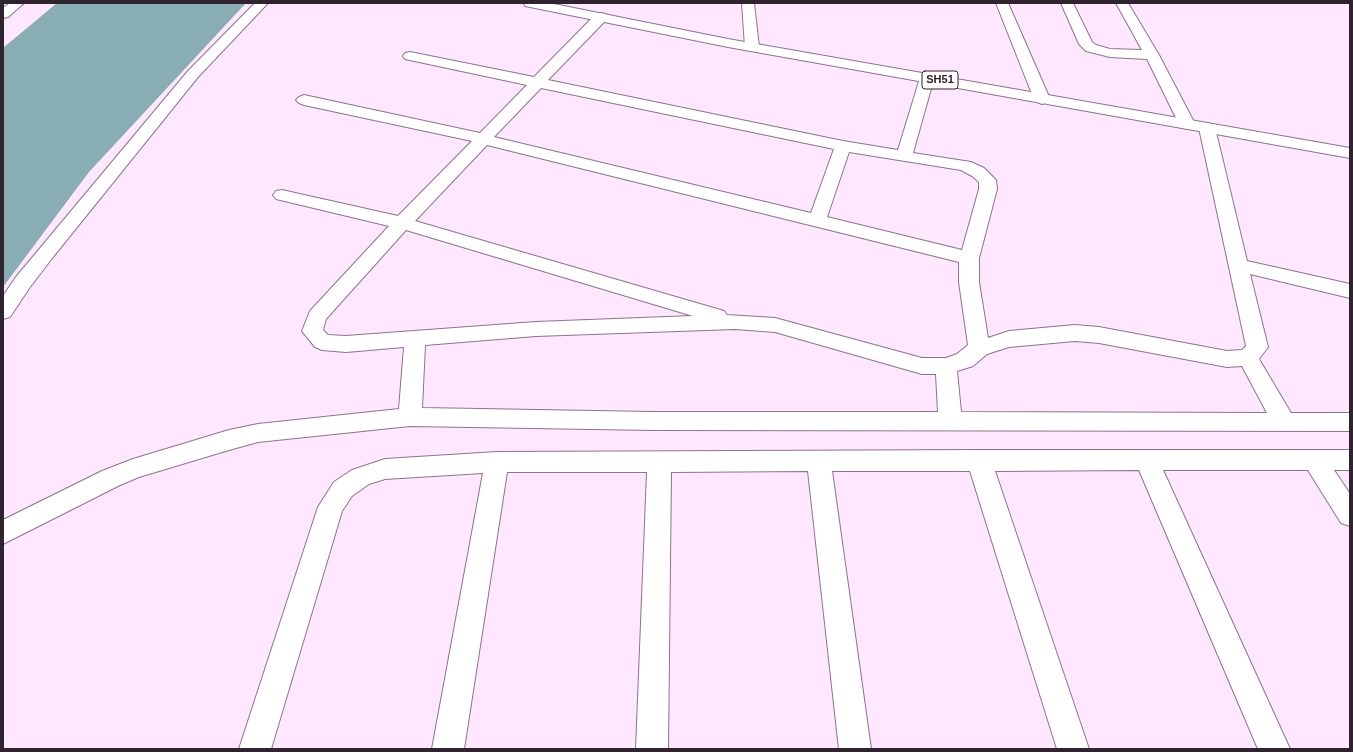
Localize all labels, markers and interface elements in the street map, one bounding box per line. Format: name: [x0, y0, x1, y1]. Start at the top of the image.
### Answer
road number: SH51: [922, 71, 958, 89]

